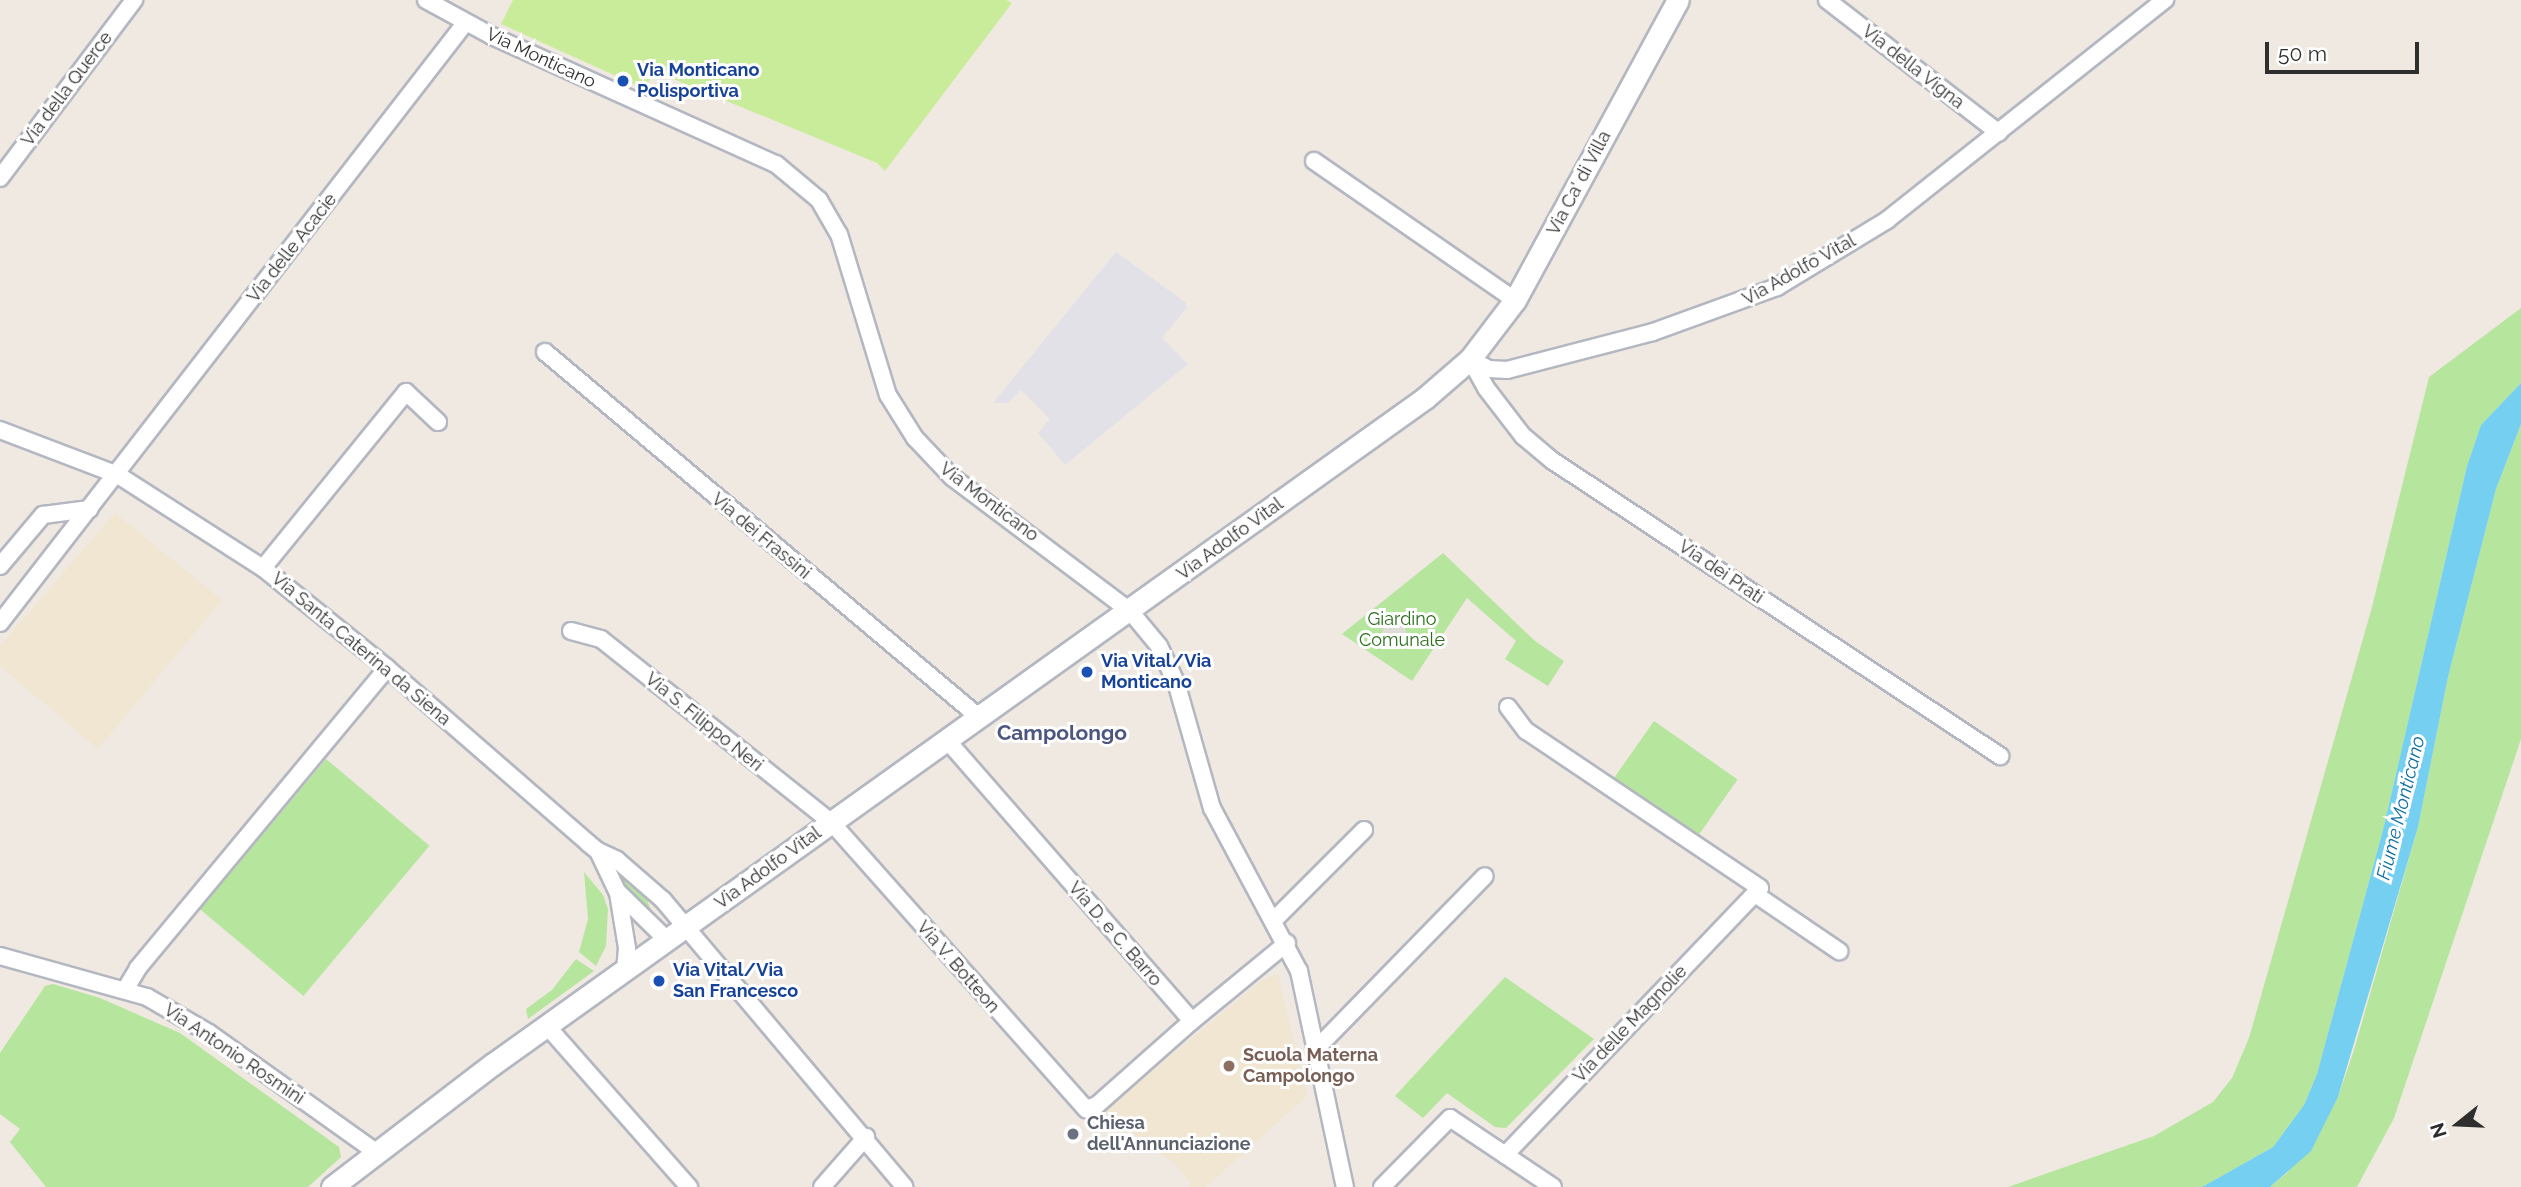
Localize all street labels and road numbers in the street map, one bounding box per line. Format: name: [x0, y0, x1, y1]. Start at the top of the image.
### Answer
street label: Via della Vigna: [1857, 20, 1969, 114]
street label: Via Monticano: [483, 23, 599, 93]
street label: Via della Querce: [17, 28, 117, 150]
street label: Via Ca' di Villa: [1542, 127, 1616, 239]
street label: Via delle Acacie: [242, 189, 342, 307]
street label: Via Adolfo Vital: [1738, 230, 1860, 310]
street label: Via Monticano: [935, 458, 1043, 546]
street label: Via dei Frassini: [707, 488, 815, 584]
street label: Via Adolfo Vital: [1172, 493, 1288, 585]
street label: Via dei Prati: [1674, 536, 1768, 608]
street label: Via Santa Caterina da Siena: [267, 568, 455, 730]
street label: Via S. Filippo Neri: [641, 668, 767, 776]
street label: Via Adolfo Vital: [710, 822, 826, 914]
street label: Via D. e C. Barro: [1064, 877, 1166, 991]
street label: Via V. Botteon: [912, 916, 1004, 1018]
street label: Via delle Magnolie: [1569, 961, 1691, 1087]
street label: Via Antonio Rosmini: [159, 999, 309, 1109]

